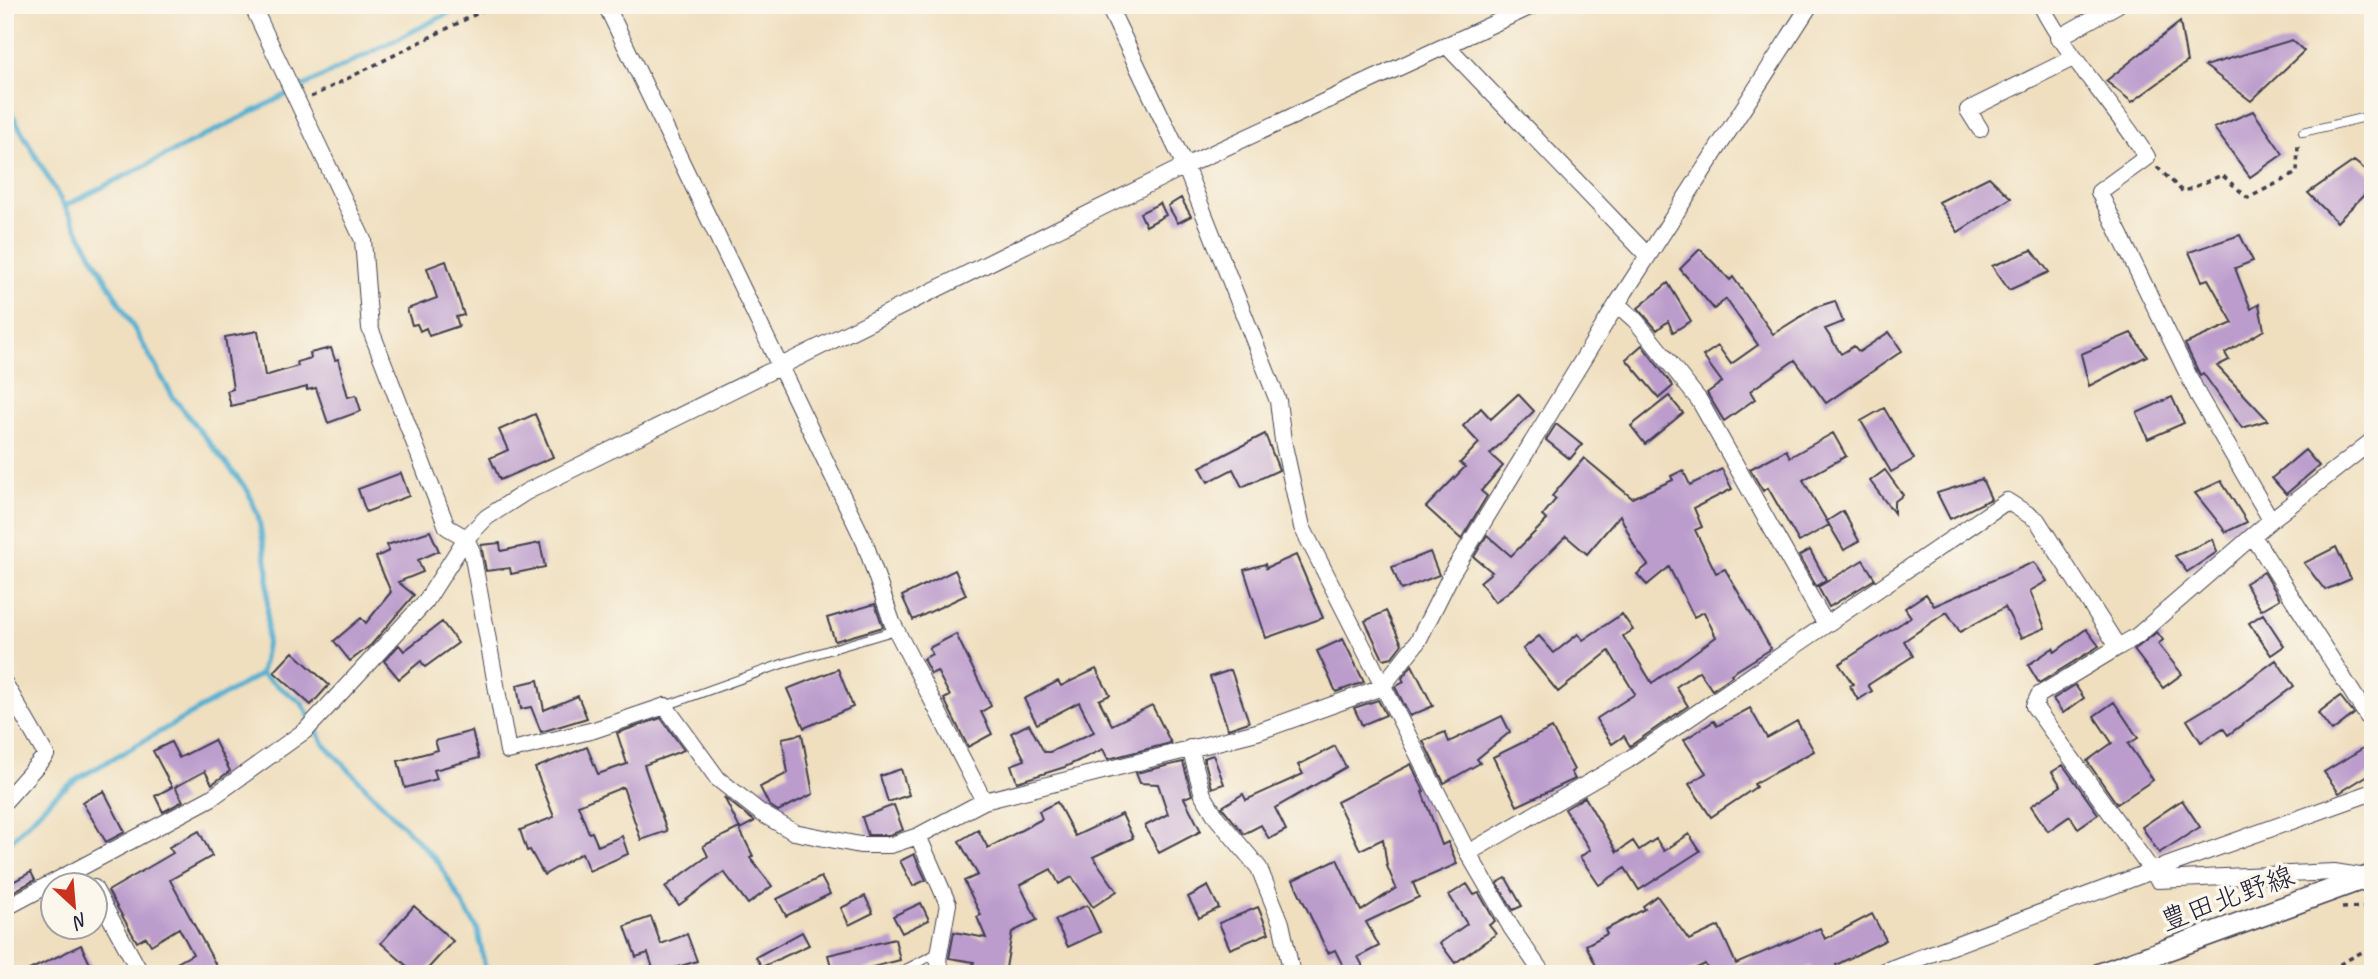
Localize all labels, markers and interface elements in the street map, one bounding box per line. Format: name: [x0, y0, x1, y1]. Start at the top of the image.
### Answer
street label: 豊田北野線: [2155, 858, 2299, 938]
north arrow: [38, 870, 108, 940]
text: N: [68, 907, 92, 935]

